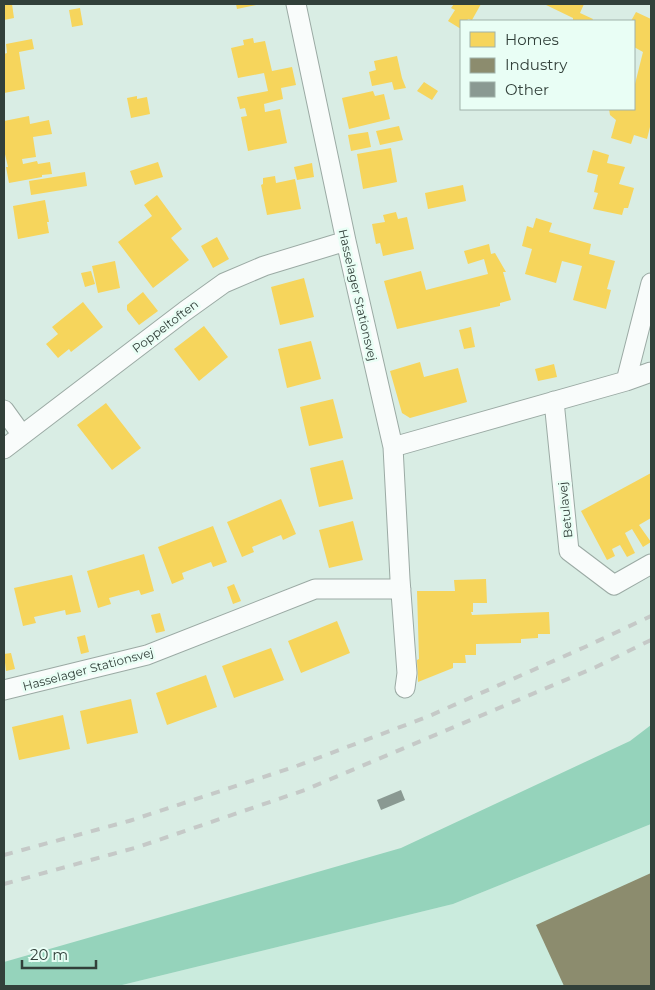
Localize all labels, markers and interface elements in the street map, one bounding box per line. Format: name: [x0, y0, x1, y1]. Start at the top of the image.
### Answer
legend: [460, 20, 635, 110]
text: Homes: [505, 30, 559, 49]
text: Industry: [505, 55, 568, 74]
text: Other: [505, 80, 549, 99]
street label: Hasselager Stationsvej: [336, 228, 380, 362]
street label: Poppeltoften: [129, 296, 201, 356]
street label: Betulavej: [555, 481, 575, 539]
street label: Hasselager Stationsvej: [21, 644, 155, 694]
scale bar: [22, 938, 96, 970]
text: 20 m: [30, 945, 68, 964]

